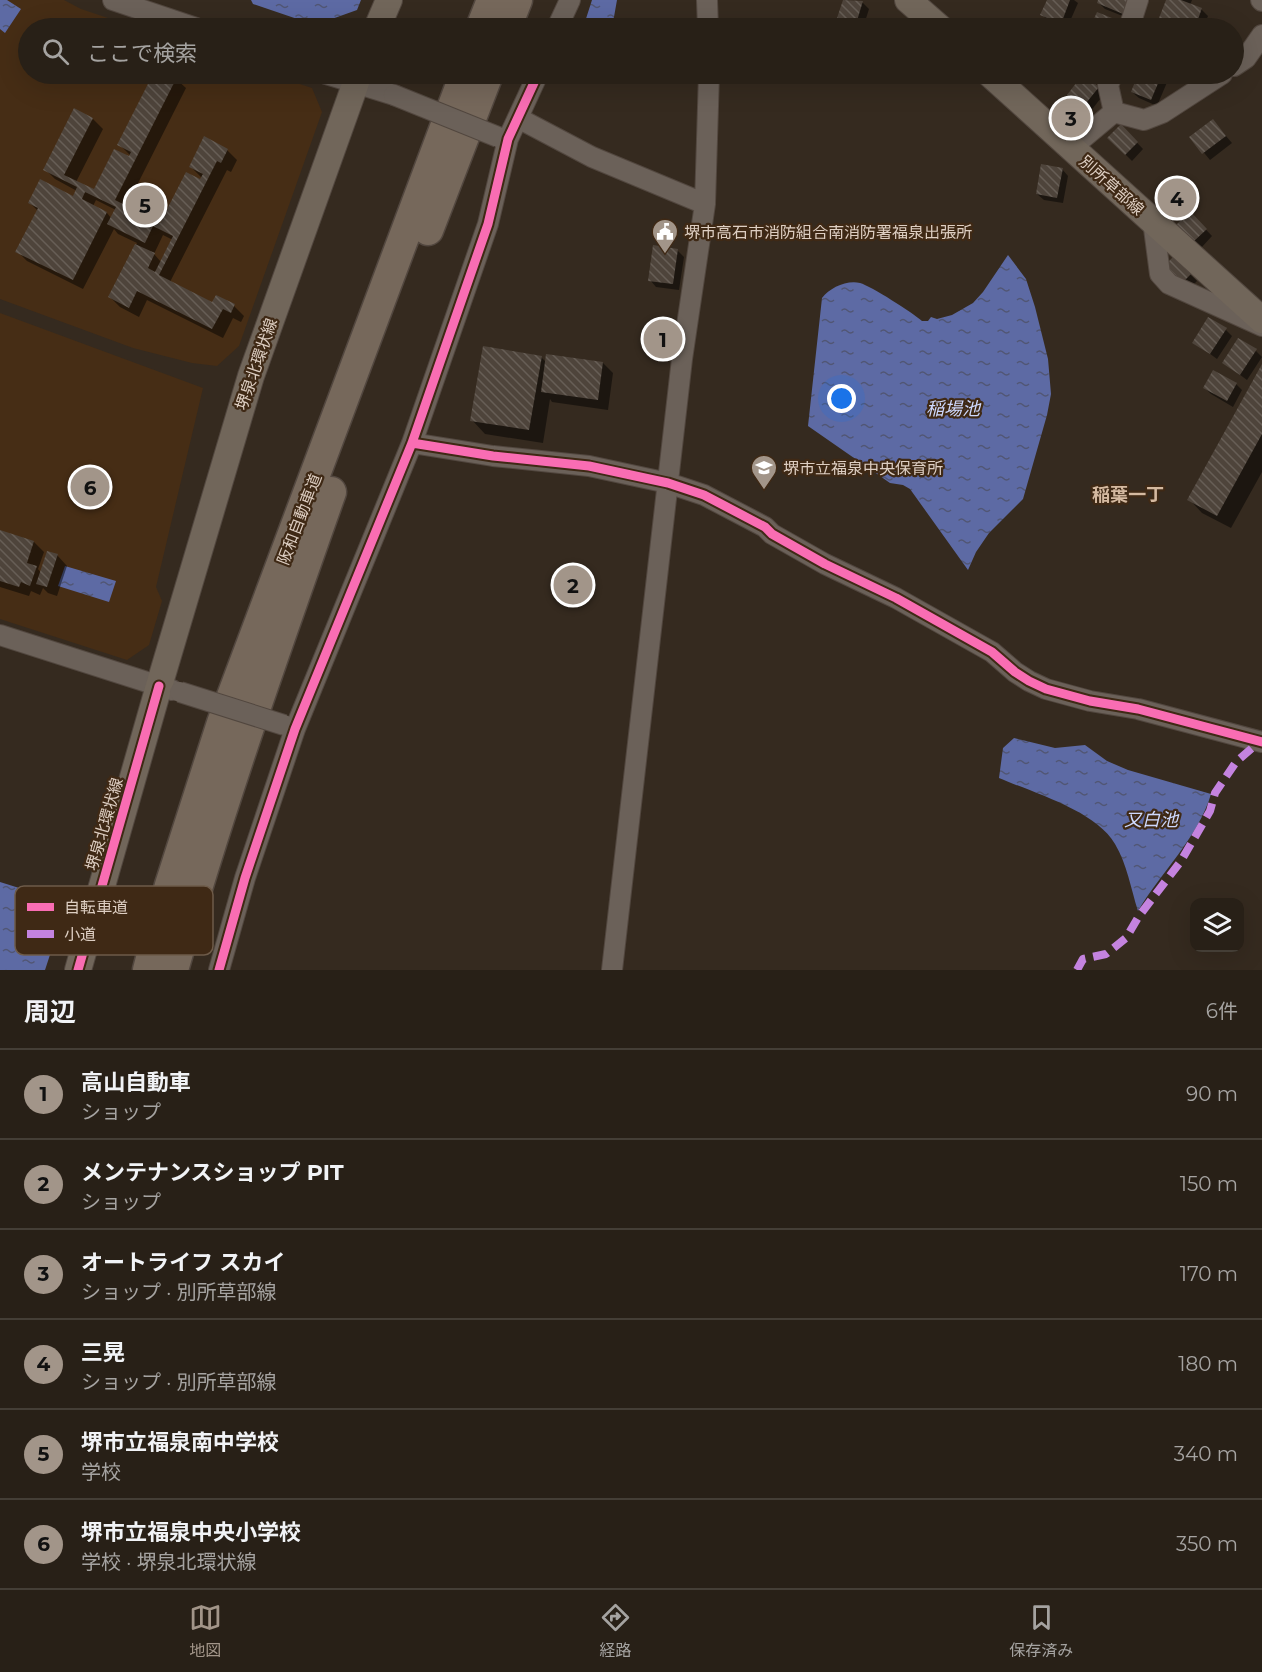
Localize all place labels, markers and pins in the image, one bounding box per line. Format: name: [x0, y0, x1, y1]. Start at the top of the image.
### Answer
pin: 3: [1052, 96, 1090, 140]
pin: 4: [1158, 176, 1196, 220]
pin: 5: [126, 182, 164, 228]
public building icon: 堺市高石市消防組合南消防署福泉出張所: [650, 217, 680, 255]
place label: 堺市高石市消防組合南消防署福泉出張所: [684, 223, 972, 242]
pin: 1: [644, 316, 682, 362]
school or university icon: 堺市立福泉中央保育所: [749, 453, 779, 491]
place label: 堺市立福泉中央保育所: [783, 459, 943, 478]
pin: 6: [70, 464, 110, 510]
pin: 2: [554, 562, 592, 608]

